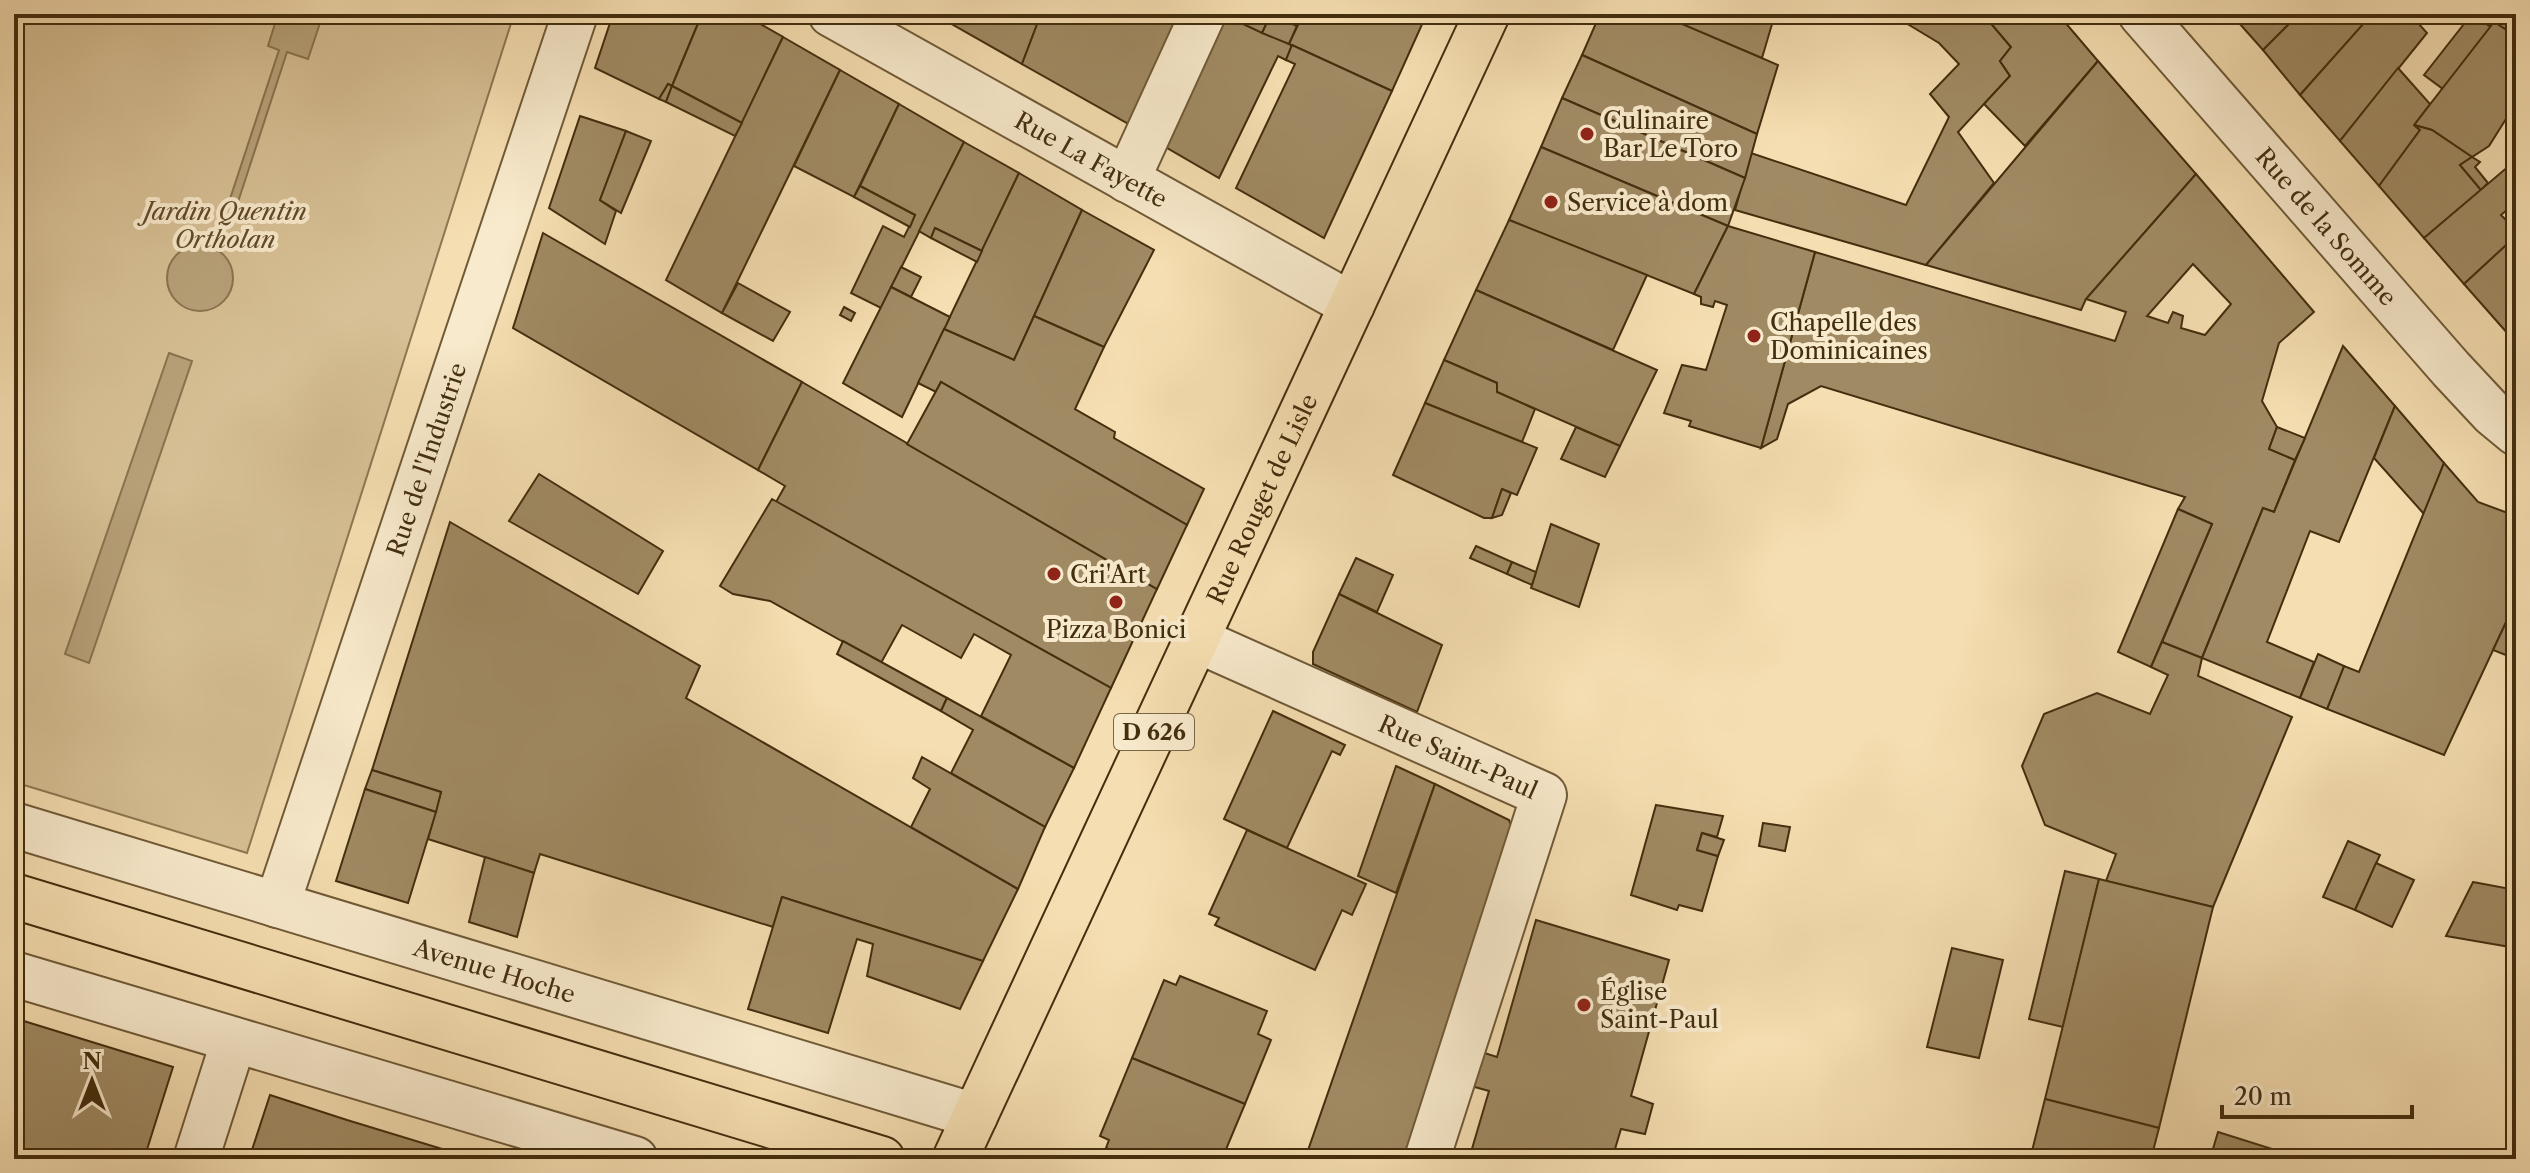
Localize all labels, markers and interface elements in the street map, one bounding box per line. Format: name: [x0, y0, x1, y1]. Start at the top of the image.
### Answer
street label: Rue La Fayette: [1010, 105, 1173, 213]
place label: Culinaire Bar Le Toro: [1603, 106, 1738, 163]
marker: Culinaire Bar Le Toro: [1578, 125, 1596, 143]
street label: Rue de la Somme: [2250, 142, 2403, 311]
place label: Service à dom: [1567, 188, 1728, 217]
marker: Service à dom: [1542, 193, 1560, 211]
park label: Jardin Quentin Ortholan: [136, 197, 307, 254]
place label: Chapelle des Dominicaines: [1770, 308, 1928, 365]
marker: Chapelle des Dominicaines: [1745, 327, 1763, 345]
street label: Rue de l'Industrie: [380, 359, 472, 560]
street label: Rue Rouget de Lisle: [1200, 389, 1323, 609]
place label: Cri'Art: [1070, 560, 1147, 589]
marker: Cri'Art: [1045, 565, 1063, 583]
marker: Pizza Bonici: [1107, 593, 1125, 611]
place label: Pizza Bonici: [1046, 615, 1186, 644]
street label: Rue Saint-Paul: [1374, 709, 1542, 805]
road number: D 626: [1114, 714, 1194, 750]
street label: Avenue Hoche: [409, 932, 579, 1009]
place label: Église Saint-Paul: [1600, 977, 1719, 1034]
marker: Église Saint-Paul: [1575, 996, 1593, 1014]
north arrow: [52, 1041, 132, 1121]
text: N: [82, 1048, 102, 1075]
scale bar: [2222, 1069, 2412, 1119]
text: 20 m: [2234, 1082, 2292, 1111]

